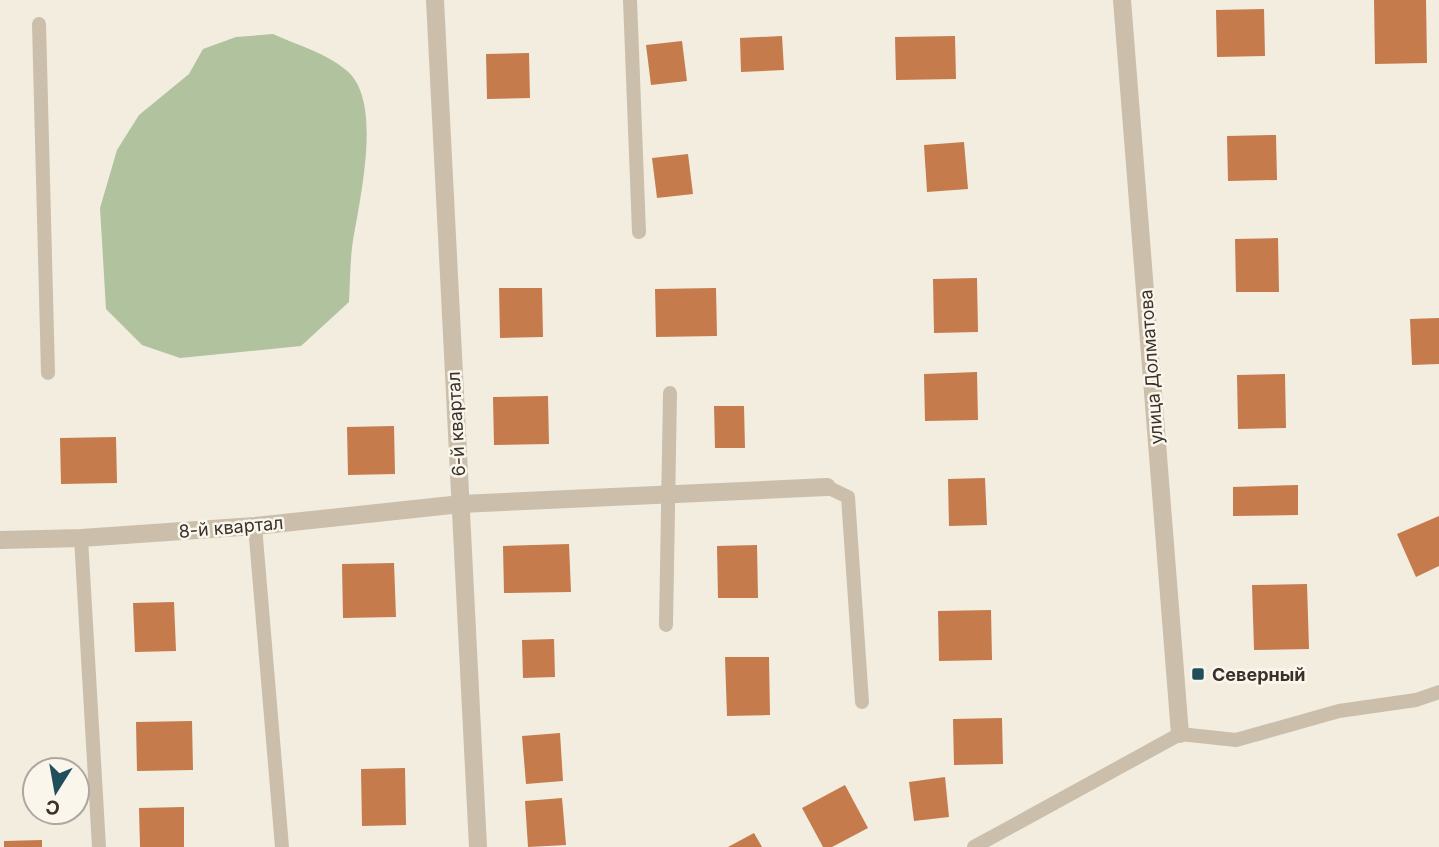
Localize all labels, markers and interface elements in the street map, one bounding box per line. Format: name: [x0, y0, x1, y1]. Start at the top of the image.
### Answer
street label: улица Долматова: [1135, 289, 1167, 445]
street label: 6-й квартал: [443, 371, 469, 477]
street label: 8-й квартал: [178, 512, 284, 542]
place label: Северный: [1212, 664, 1305, 685]
marker: Северный: [1190, 666, 1206, 682]
north arrow: [21, 756, 91, 826]
text: С: [44, 795, 62, 820]

